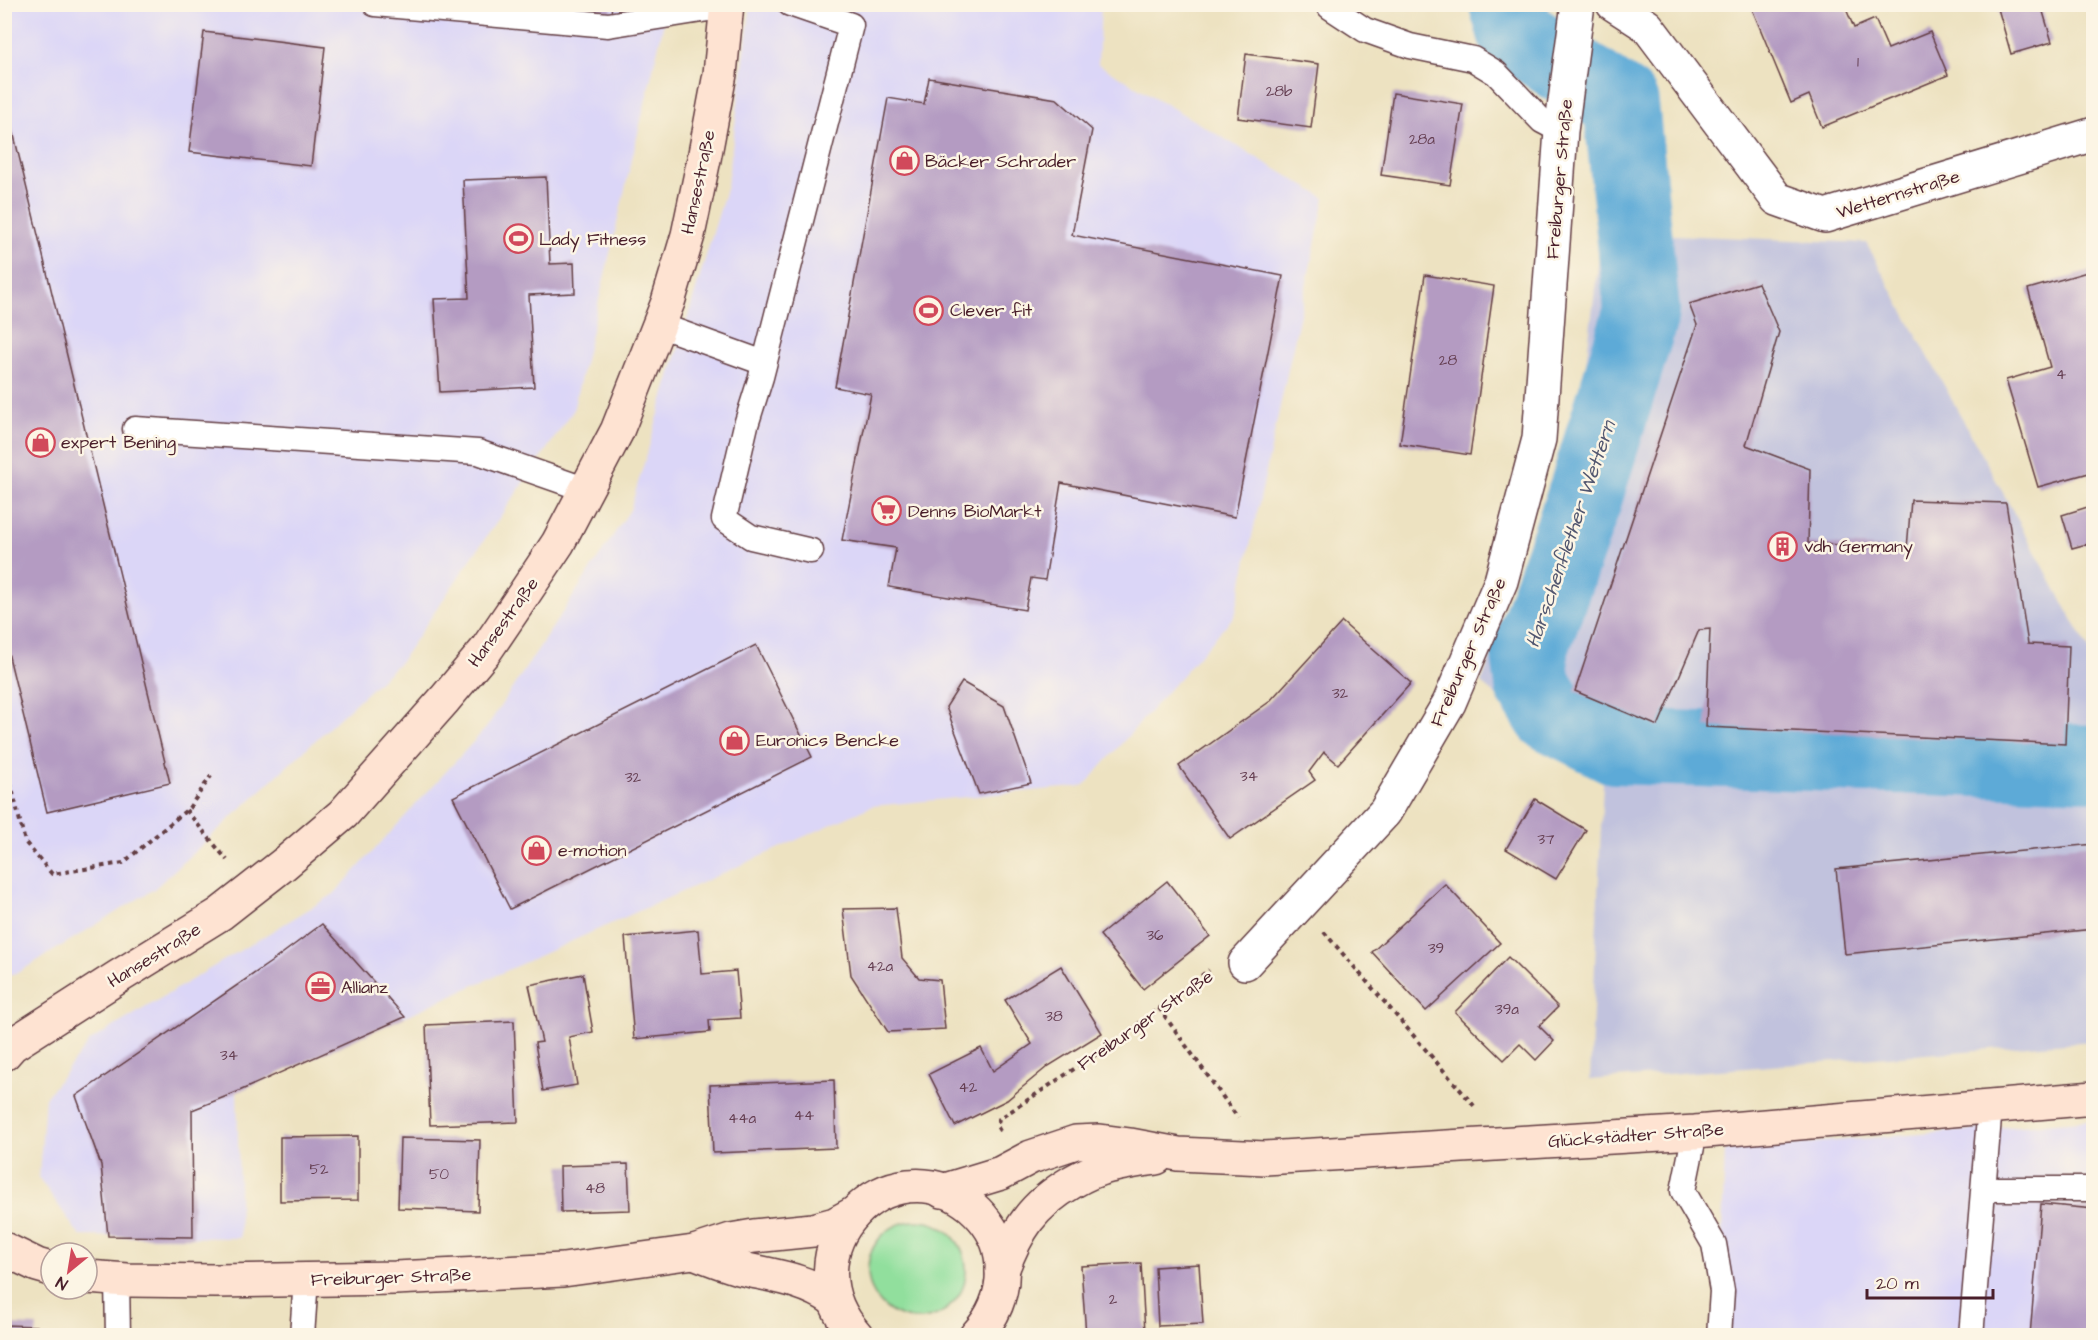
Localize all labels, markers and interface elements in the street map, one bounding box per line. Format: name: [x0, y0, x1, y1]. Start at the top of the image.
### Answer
house number: 1: [1857, 52, 1859, 73]
house number: 28b: [1266, 81, 1293, 102]
street label: Freiburger Straße: [1540, 98, 1580, 260]
street label: Hansestraße: [675, 128, 722, 236]
house number: 28a: [1409, 129, 1435, 150]
shop icon: Bäcker Schrader: [888, 145, 920, 177]
place label: Bäcker Schrader: [925, 149, 1076, 174]
street label: Wetternstraße: [1833, 164, 1963, 225]
sports icon: Lady Fitness: [502, 223, 534, 255]
place label: Lady Fitness: [539, 227, 646, 253]
sports icon: Clever fit: [913, 294, 945, 326]
place label: Clever fit: [950, 298, 1033, 323]
house number: 28: [1439, 350, 1457, 371]
house number: 4: [2056, 364, 2066, 385]
water label: Harschenflether Wettern: [1519, 415, 1624, 651]
shop icon: expert Bening: [24, 426, 56, 458]
place label: expert Bening: [61, 430, 176, 456]
supermarket icon: Denns BioMarkt: [871, 495, 903, 527]
place label: Denns BioMarkt: [908, 499, 1042, 524]
building icon: vdh Germany: [1767, 530, 1799, 562]
place label: vdh Germany: [1804, 534, 1913, 560]
street label: Hansestraße: [462, 572, 545, 672]
street label: Freiburger Straße: [1424, 573, 1514, 731]
house number: 32: [1332, 683, 1349, 704]
shop icon: Euronics Bencke: [719, 724, 751, 756]
place label: Euronics Bencke: [756, 728, 899, 753]
house number: 34: [1240, 766, 1258, 787]
house number: 32: [625, 767, 642, 788]
house number: 37: [1538, 829, 1554, 850]
shop icon: e-motion: [521, 834, 553, 866]
place label: e-motion: [558, 838, 627, 863]
street label: Hansestraße: [103, 917, 206, 994]
house number: 36: [1146, 925, 1164, 946]
house number: 39: [1428, 938, 1444, 959]
house number: 42a: [867, 956, 894, 977]
street label: Freiburger Straße: [1072, 964, 1219, 1078]
office icon: Allianz: [304, 971, 336, 1003]
place label: Allianz: [341, 975, 388, 1000]
house number: 39a: [1495, 999, 1519, 1020]
house number: 38: [1045, 1006, 1063, 1027]
house number: 34: [220, 1045, 238, 1066]
house number: 42: [959, 1077, 978, 1098]
house number: 44: [794, 1105, 814, 1126]
house number: 44a: [728, 1108, 756, 1129]
street label: Glückstädter Straße: [1547, 1117, 1725, 1154]
house number: 52: [309, 1159, 329, 1180]
house number: 50: [429, 1164, 450, 1185]
house number: 48: [585, 1178, 605, 1199]
north arrow: [39, 1241, 99, 1301]
street label: Freiburger Straße: [310, 1262, 472, 1294]
scale bar: [1867, 1262, 1993, 1300]
text: N: [52, 1271, 72, 1295]
text: 20 m: [1876, 1271, 1919, 1296]
house number: 2: [1109, 1289, 1118, 1310]

